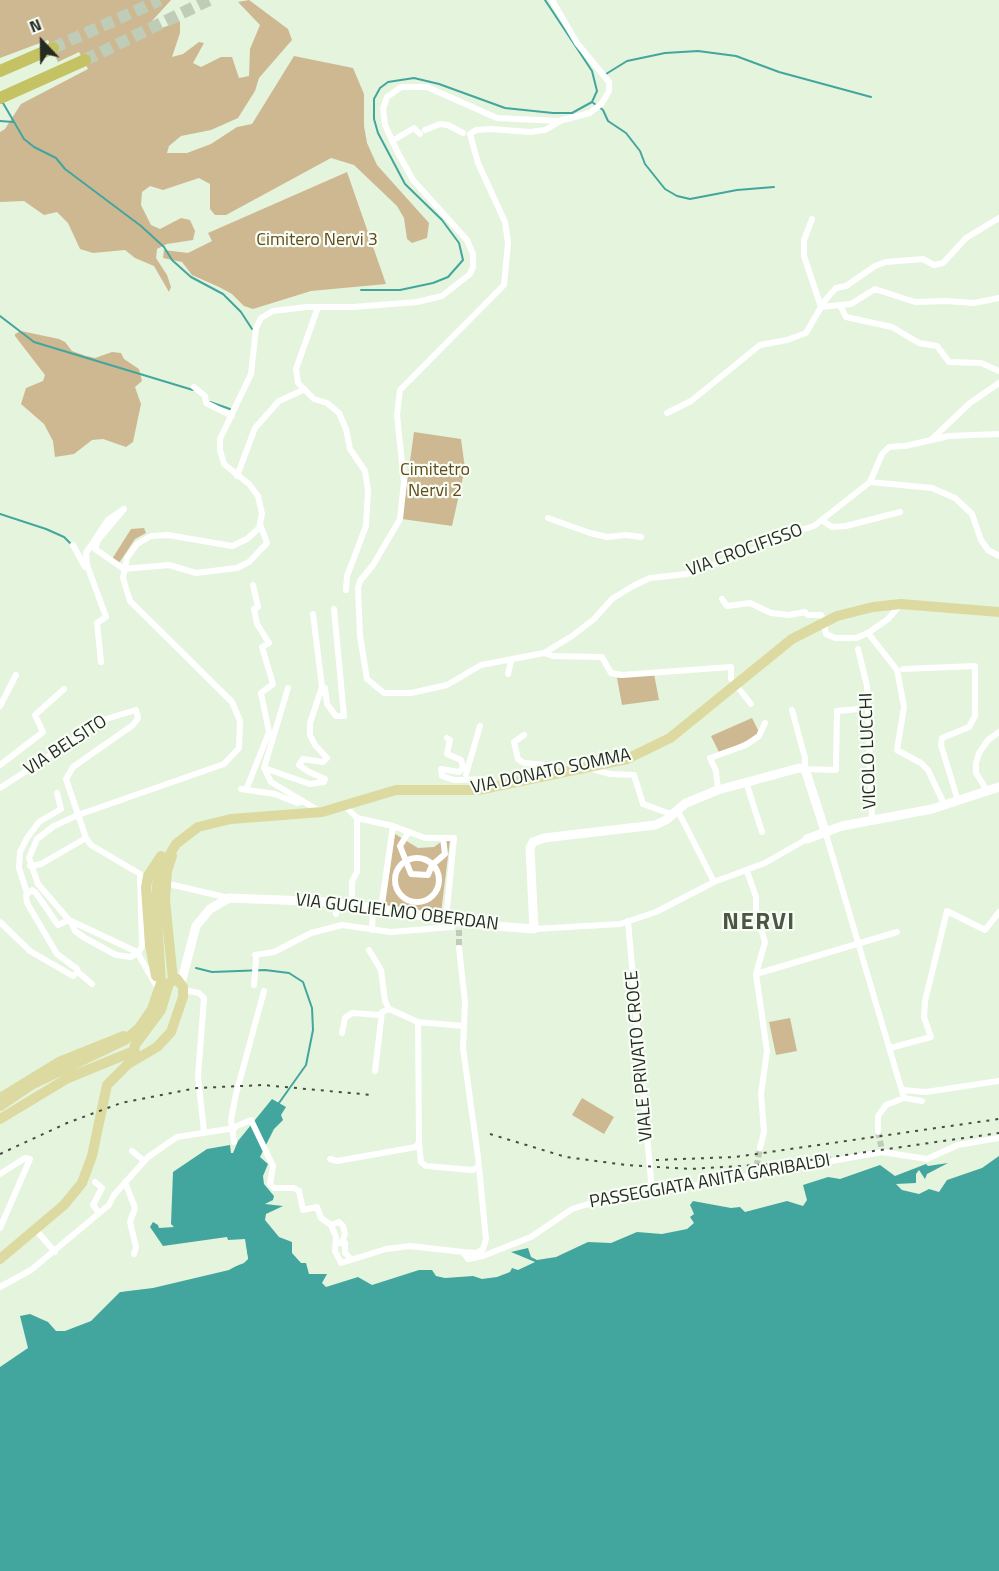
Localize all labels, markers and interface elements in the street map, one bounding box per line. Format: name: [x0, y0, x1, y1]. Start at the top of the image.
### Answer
north arrow: [12, 12, 72, 72]
text: N: [26, 12, 45, 39]
park label: Cimitero Nervi 3: [256, 230, 378, 252]
park label: Cimitetro Nervi 2: [400, 460, 470, 502]
street label: VIA CROCIFISSO: [684, 520, 806, 582]
street label: VICOLO LUCCHI: [856, 692, 882, 810]
street label: VIA BELSITO: [21, 711, 111, 781]
street label: VIA DONATO SOMMA: [469, 745, 633, 799]
street label: VIA GUGLIELMO OBERDAN: [294, 890, 500, 936]
district label: NERVI: [722, 909, 796, 937]
street label: VIALE PRIVATO CROCE: [622, 970, 658, 1142]
street label: PASSEGGIATA ANITA GARIBALDI: [588, 1150, 832, 1214]

